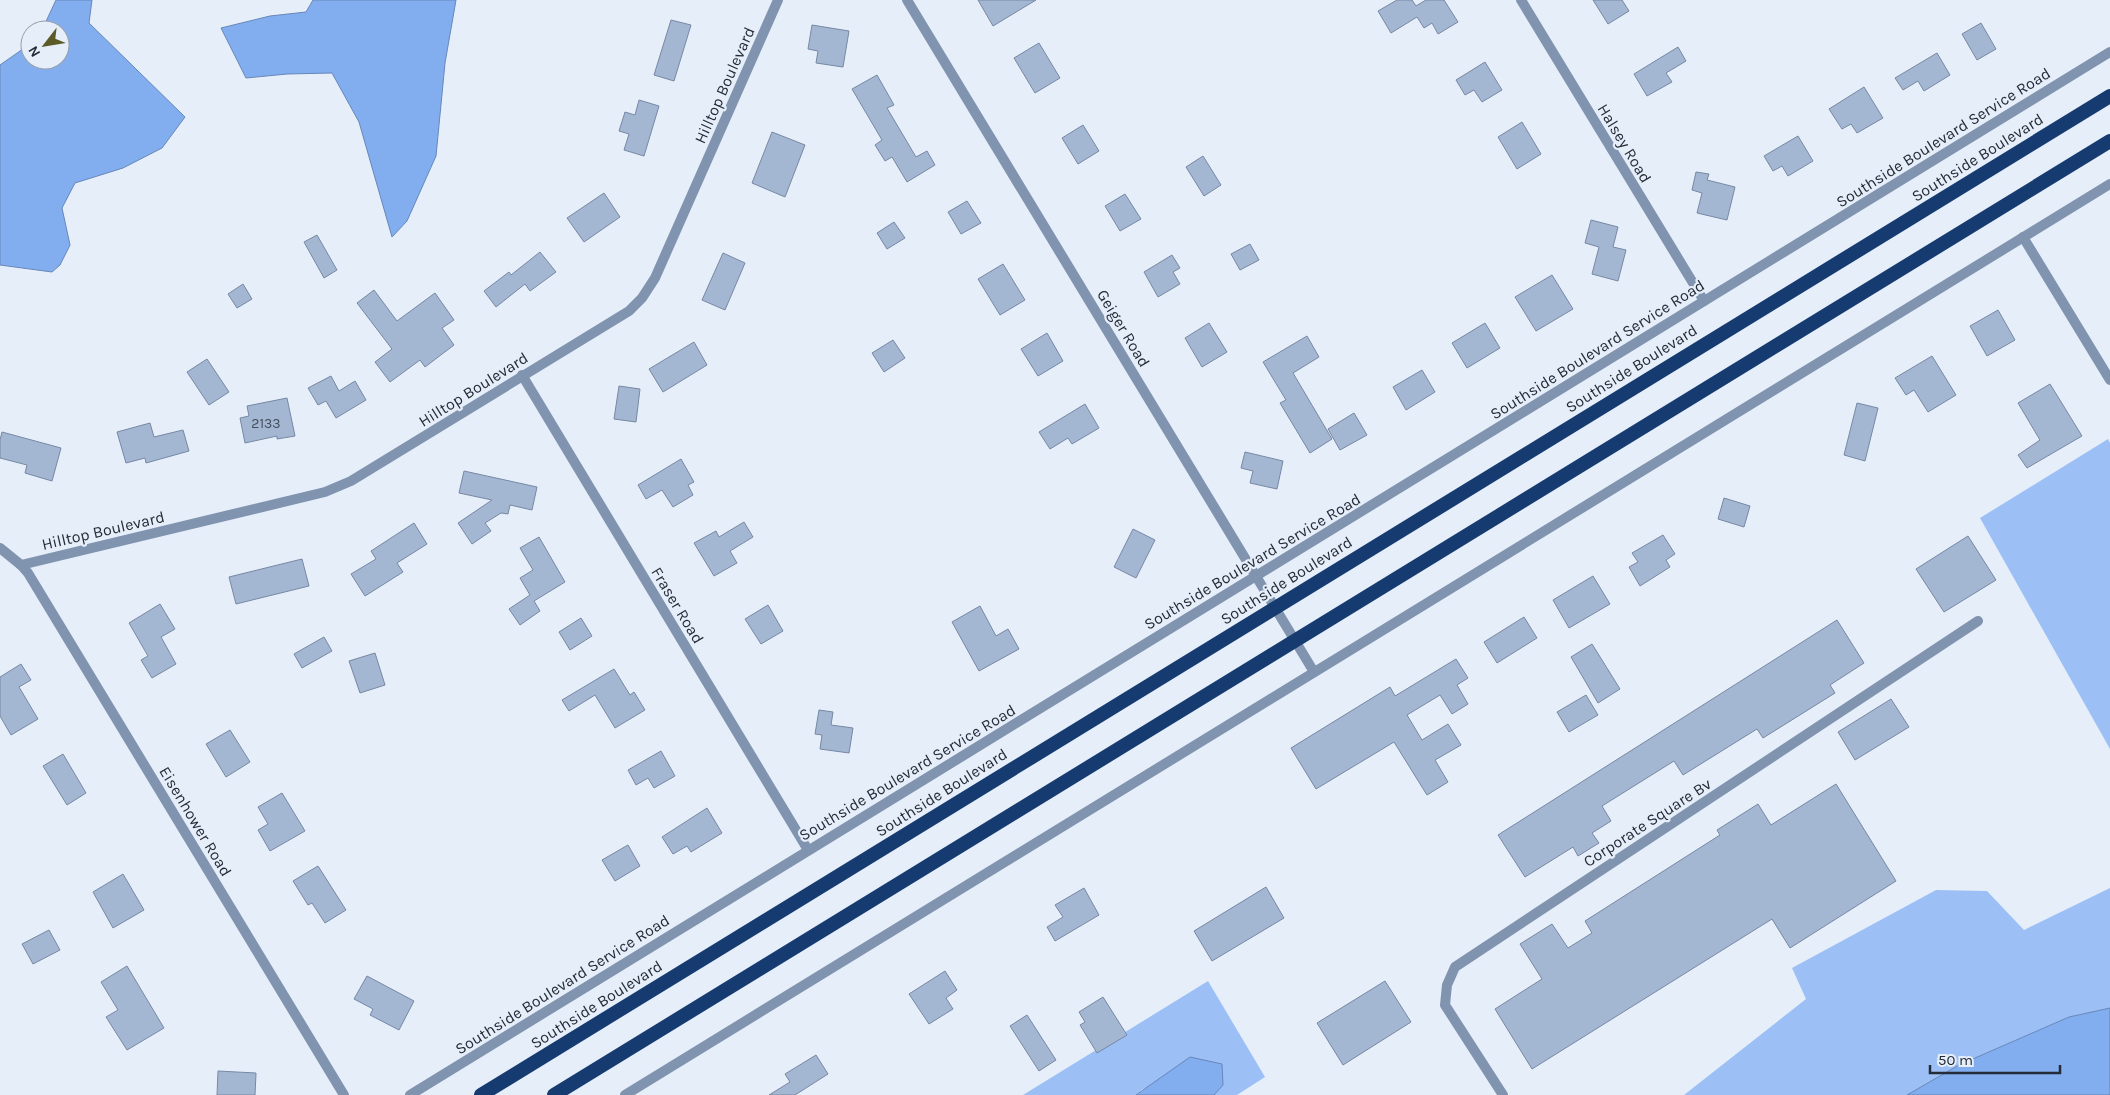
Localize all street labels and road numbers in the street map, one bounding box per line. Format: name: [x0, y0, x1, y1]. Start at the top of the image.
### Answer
street label: Hilltop Boulevard: [690, 24, 759, 146]
street label: Southside Boulevard Service Road: [1832, 63, 2054, 211]
street label: Halsey Road: [1594, 100, 1656, 186]
street label: Southside Boulevard: [1908, 109, 2046, 205]
street label: Southside Boulevard Service Road: [1486, 275, 1708, 423]
street label: Geiger Road: [1093, 286, 1154, 370]
street label: Southside Boulevard: [1562, 320, 1700, 416]
street label: Hilltop Boulevard: [415, 348, 532, 431]
street label: Southside Boulevard Service Road: [1140, 489, 1364, 633]
street label: Hilltop Boulevard: [40, 507, 166, 554]
street label: Southside Boulevard: [1217, 532, 1355, 628]
street label: Fraser Road: [647, 563, 708, 647]
street label: Southside Boulevard Service Road: [795, 700, 1019, 844]
street label: Southside Boulevard: [872, 744, 1010, 840]
street label: Eisenhower Road: [155, 763, 236, 880]
street label: Corporate Square Bv: [1580, 774, 1715, 871]
street label: Southside Boulevard Service Road: [451, 910, 673, 1058]
street label: Southside Boulevard: [527, 956, 665, 1052]

